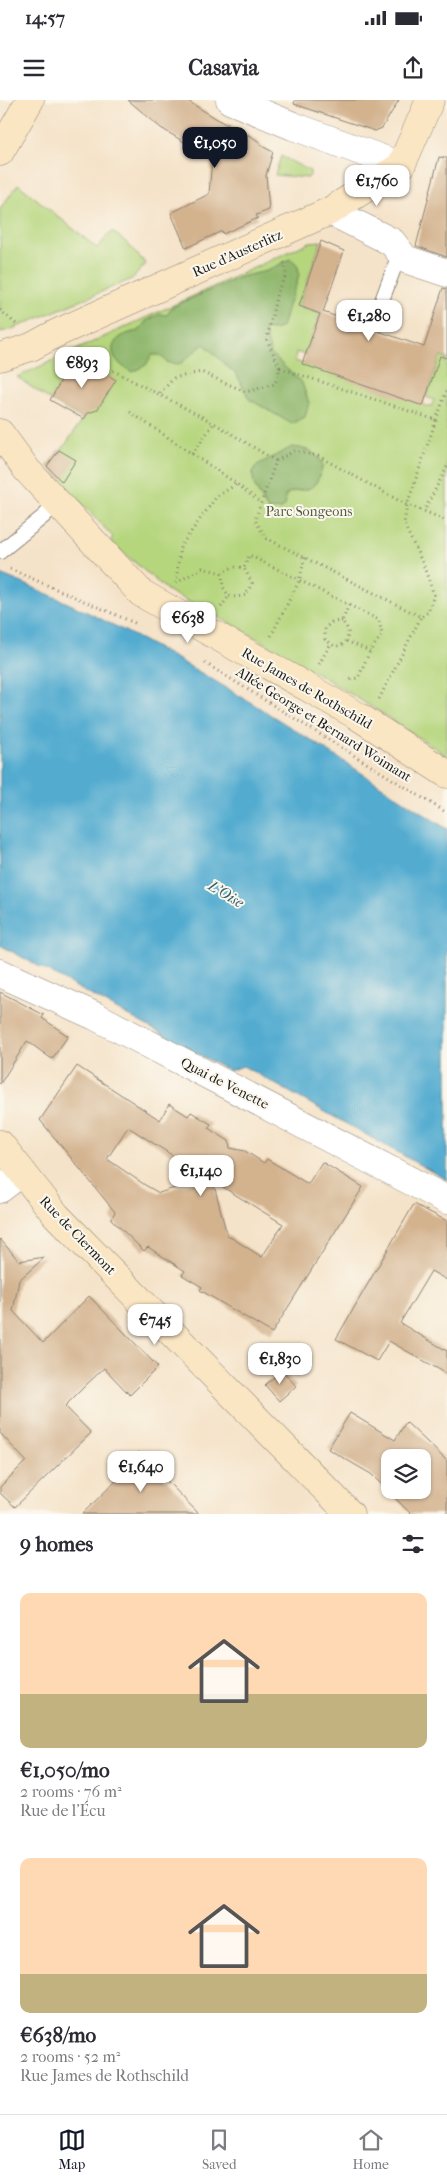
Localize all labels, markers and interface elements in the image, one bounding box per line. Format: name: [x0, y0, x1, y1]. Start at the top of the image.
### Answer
text: 14:57: [25, 7, 65, 29]
icon: menu: [20, 54, 48, 82]
icon: share: [399, 54, 427, 82]
text: Casavia: [188, 55, 259, 81]
pin: €1,050: [174, 127, 256, 169]
text: €1,050: [193, 133, 237, 152]
pin: €1,760: [336, 164, 418, 207]
text: €1,760: [356, 171, 398, 190]
street label: Rue d'Austerlitz: [190, 226, 285, 281]
pin: €1,280: [328, 300, 410, 342]
text: €1,280: [347, 306, 391, 325]
pin: €893: [52, 346, 112, 389]
text: €893: [66, 353, 98, 372]
park label: Parc Songeons: [266, 503, 352, 520]
pin: €638: [158, 602, 218, 644]
text: €638: [172, 608, 204, 627]
street label: Rue James de Rothschild: [238, 644, 375, 733]
street label: Allée George et Bernard Woimant: [232, 663, 415, 786]
water label: L'Oise: [204, 876, 248, 912]
street label: Quai de Venette: [178, 1054, 272, 1113]
pin: €1,140: [160, 1154, 242, 1197]
text: €1,140: [180, 1161, 222, 1180]
street label: Rue de Clermont: [36, 1192, 120, 1278]
pin: €745: [125, 1304, 185, 1346]
text: €745: [139, 1310, 171, 1329]
pin: €1,830: [239, 1342, 321, 1385]
text: €1,830: [259, 1349, 301, 1368]
map controls: [381, 1449, 431, 1499]
button: layers: [381, 1449, 431, 1499]
pin: €1,640: [100, 1450, 182, 1493]
text: €1,640: [118, 1457, 164, 1476]
icon: filters: [399, 1530, 427, 1558]
text: 9 homes: [20, 1532, 93, 1556]
icon: home: [179, 1626, 269, 1716]
text: €1,050/mo: [20, 1758, 110, 1782]
text: 2 rooms · 76 m²: [20, 1782, 121, 1801]
text: Rue de l'Écu: [20, 1801, 105, 1820]
icon: home: [179, 1891, 269, 1981]
text: €638/mo: [20, 2023, 96, 2047]
text: 2 rooms · 52 m²: [20, 2047, 120, 2066]
text: Rue James de Rothschild: [20, 2066, 189, 2085]
tab: Map: [58, 2126, 86, 2173]
tab: Saved: [202, 2126, 237, 2173]
tab: Home: [353, 2126, 389, 2173]

